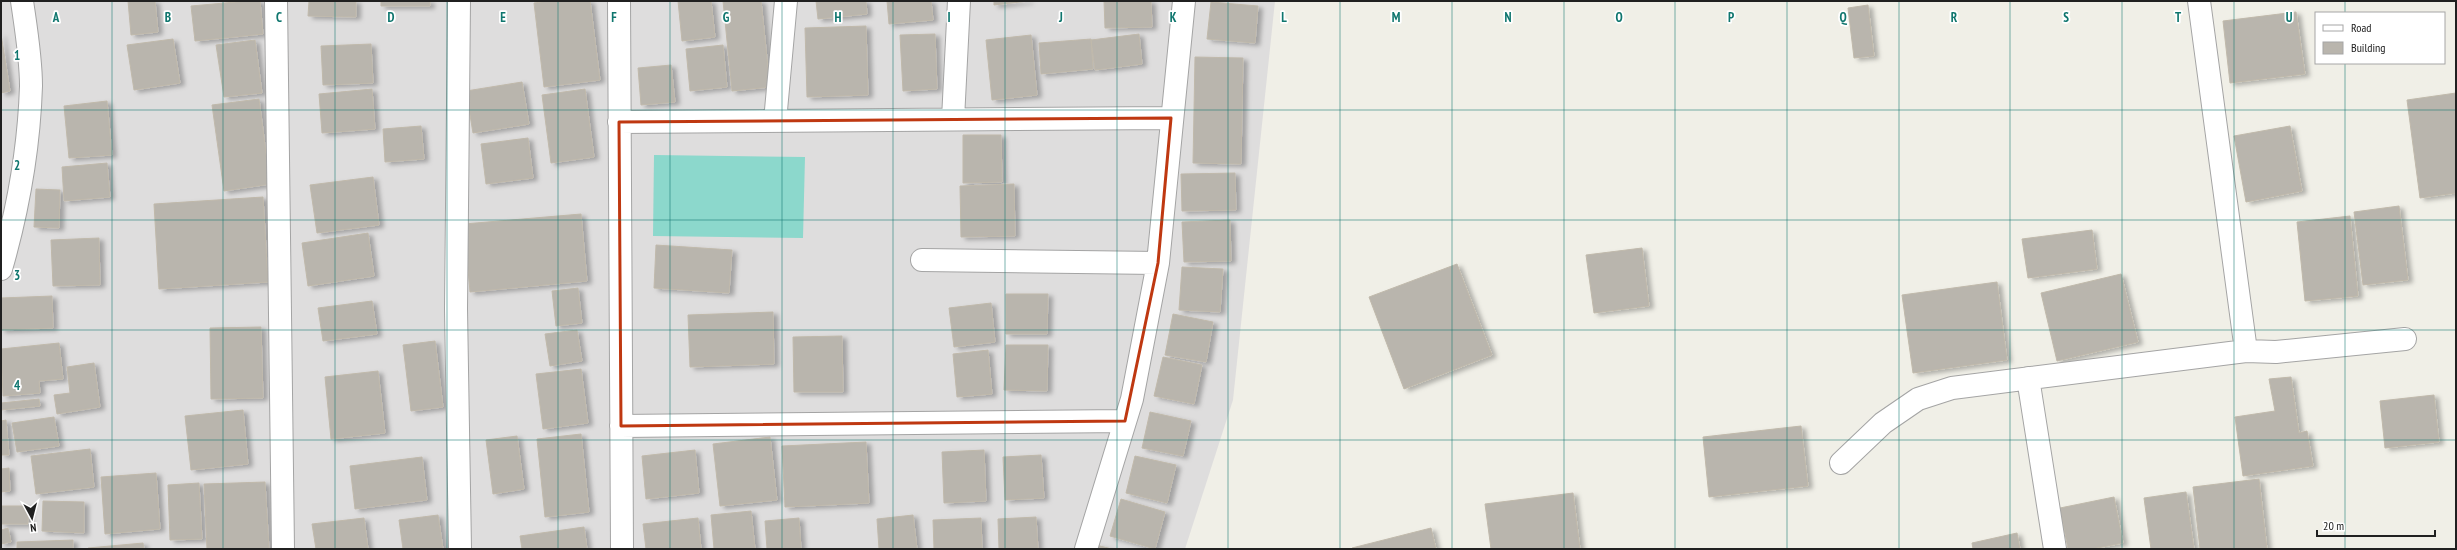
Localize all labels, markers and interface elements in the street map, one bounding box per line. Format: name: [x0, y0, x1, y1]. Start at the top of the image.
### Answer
text: A: [52, 9, 60, 26]
text: B: [165, 9, 171, 26]
text: C: [276, 9, 282, 26]
text: D: [388, 9, 395, 26]
text: E: [500, 9, 506, 26]
text: F: [611, 9, 617, 26]
text: G: [723, 9, 730, 26]
text: H: [835, 9, 842, 26]
text: I: [947, 9, 951, 26]
text: J: [1058, 9, 1063, 26]
text: K: [1170, 9, 1177, 26]
text: L: [1281, 9, 1287, 26]
text: M: [1392, 9, 1401, 26]
text: N: [1504, 9, 1512, 26]
text: O: [1615, 9, 1623, 26]
text: P: [1728, 9, 1734, 26]
text: Q: [1839, 9, 1847, 26]
text: R: [1951, 9, 1958, 26]
text: S: [2063, 9, 2069, 26]
text: T: [2175, 9, 2182, 26]
text: U: [2286, 9, 2293, 26]
legend: [2315, 12, 2445, 64]
text: Road: [2351, 20, 2371, 35]
text: Building: [2351, 40, 2386, 55]
text: 1: [14, 47, 20, 64]
text: 2: [14, 157, 20, 174]
text: 3: [14, 267, 20, 284]
text: 4: [14, 377, 21, 394]
north arrow: [12, 498, 52, 538]
scale bar: [2317, 512, 2435, 538]
text: 20 m: [2323, 518, 2344, 533]
text: N: [29, 521, 37, 535]

